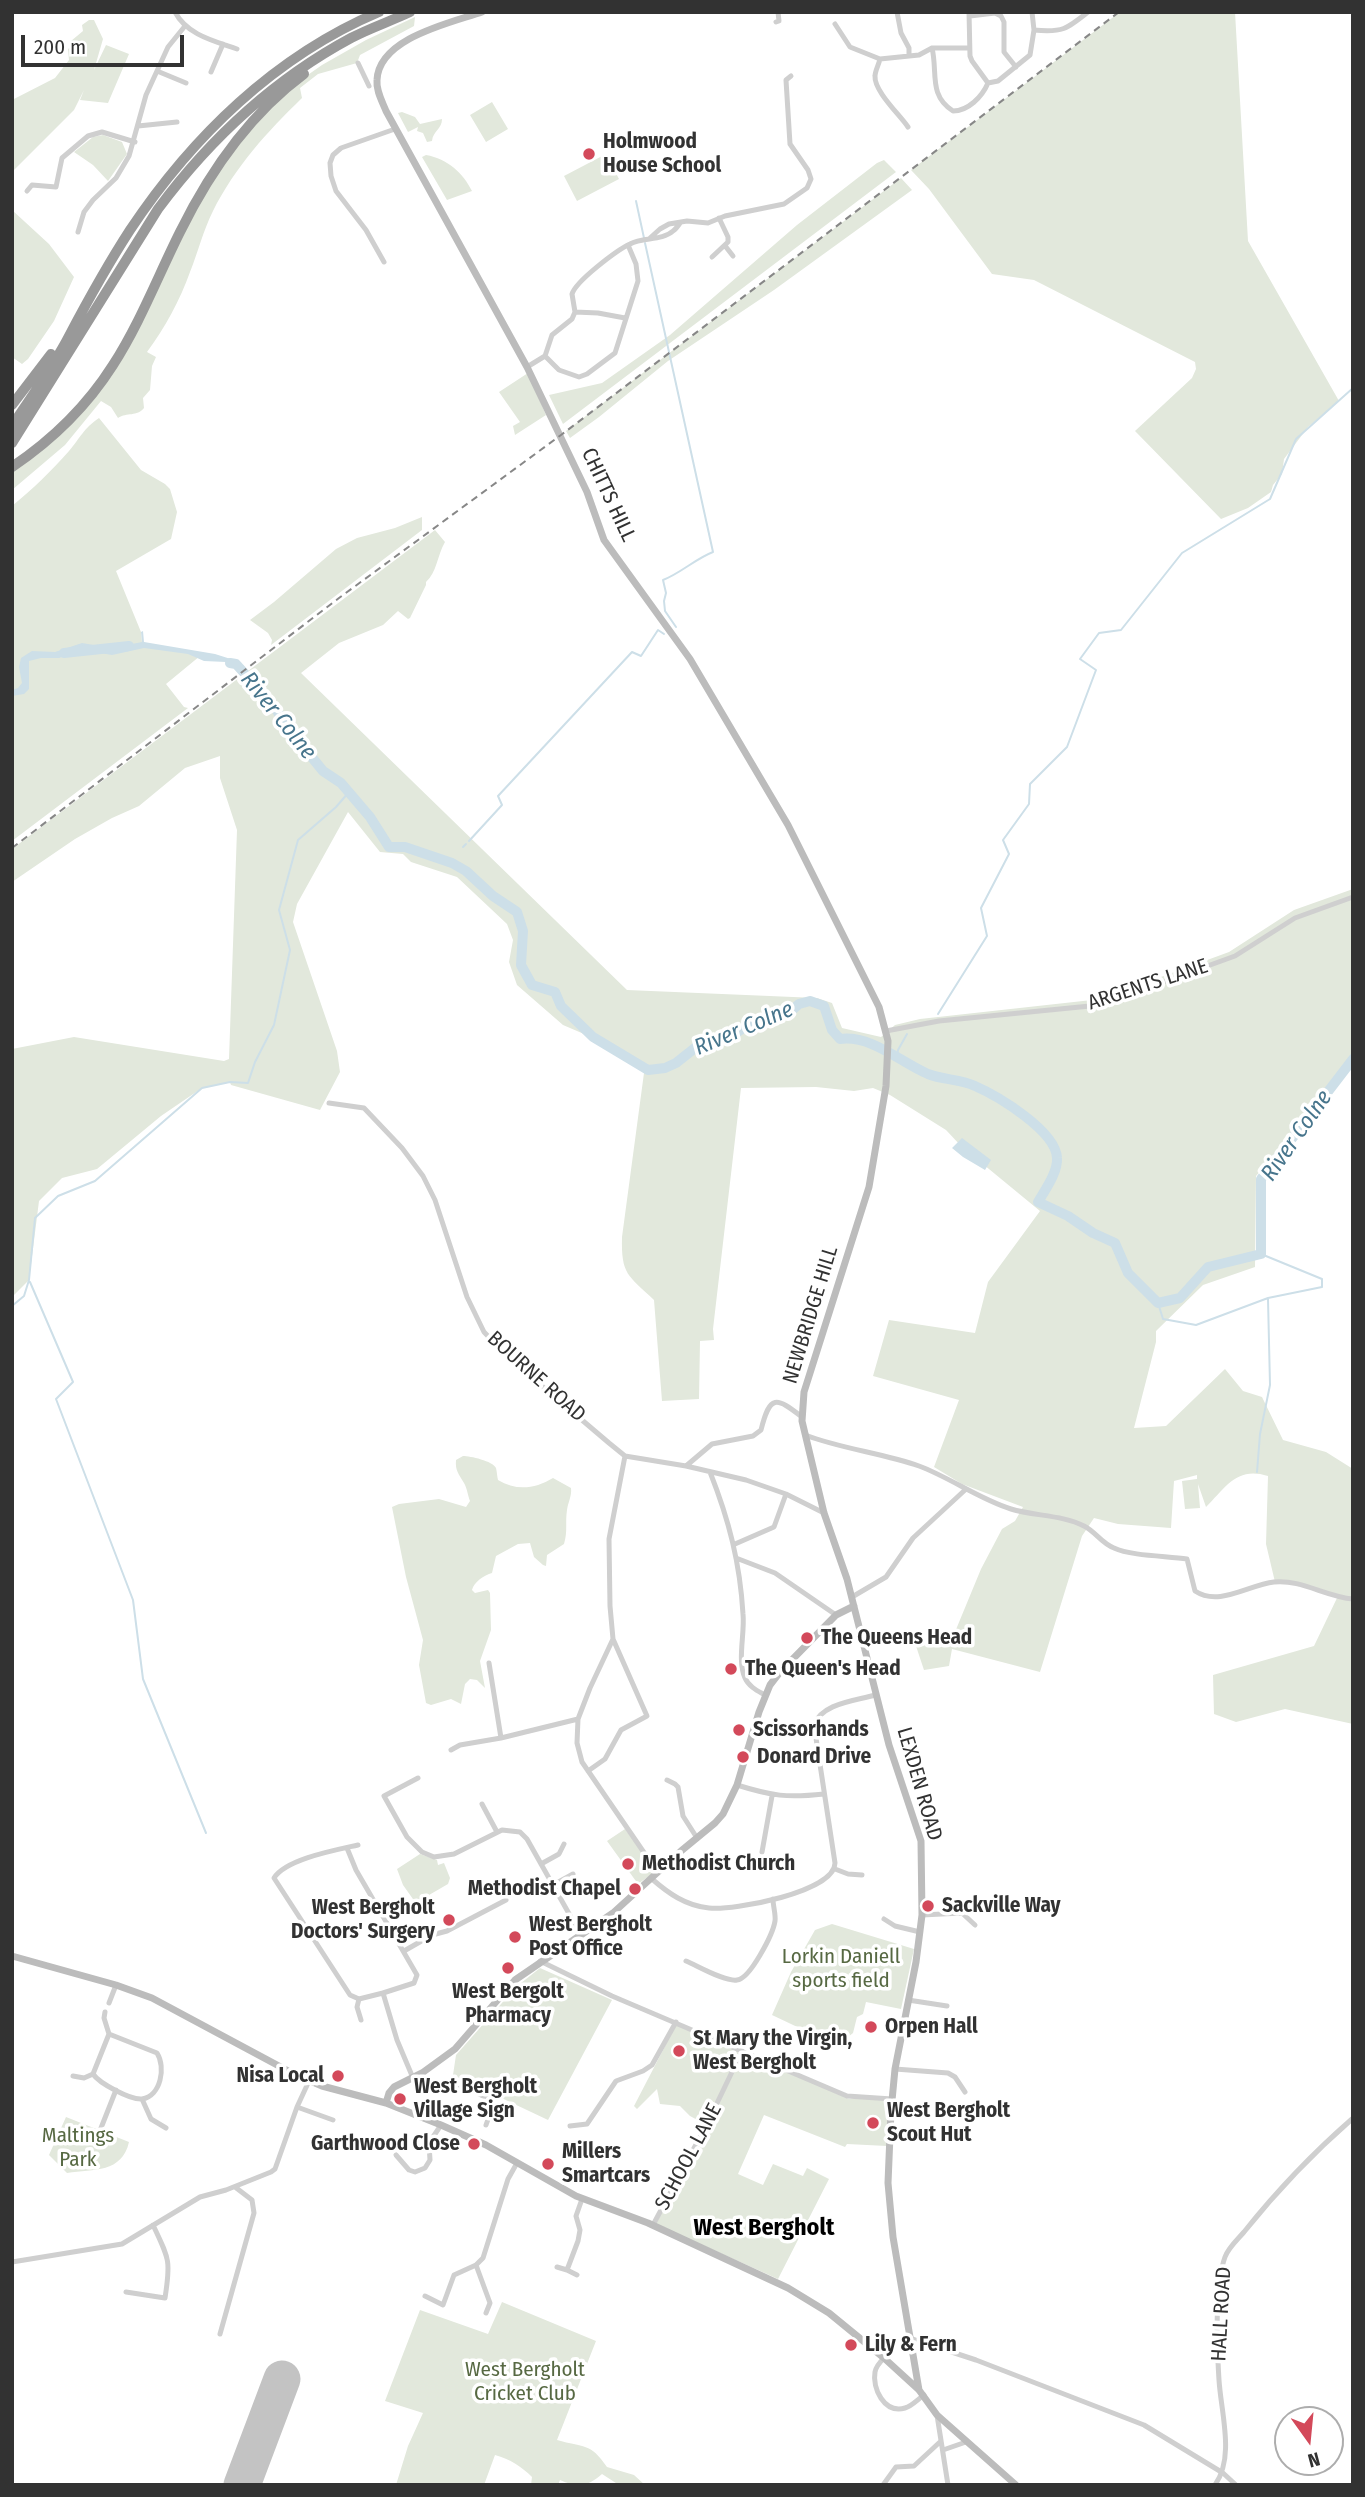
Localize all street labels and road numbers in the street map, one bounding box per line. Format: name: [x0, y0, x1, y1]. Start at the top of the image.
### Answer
street label: CHITTS HILL: [575, 444, 641, 546]
street label: ARGENTS LANE: [1085, 954, 1211, 1016]
street label: NEWBRIDGE HILL: [778, 1243, 844, 1387]
street label: BOURNE ROAD: [482, 1326, 590, 1428]
street label: LEXDEN ROAD: [891, 1724, 947, 1844]
street label: SCHOOL LANE: [650, 2099, 728, 2215]
street label: HALL ROAD: [1207, 2266, 1237, 2362]

